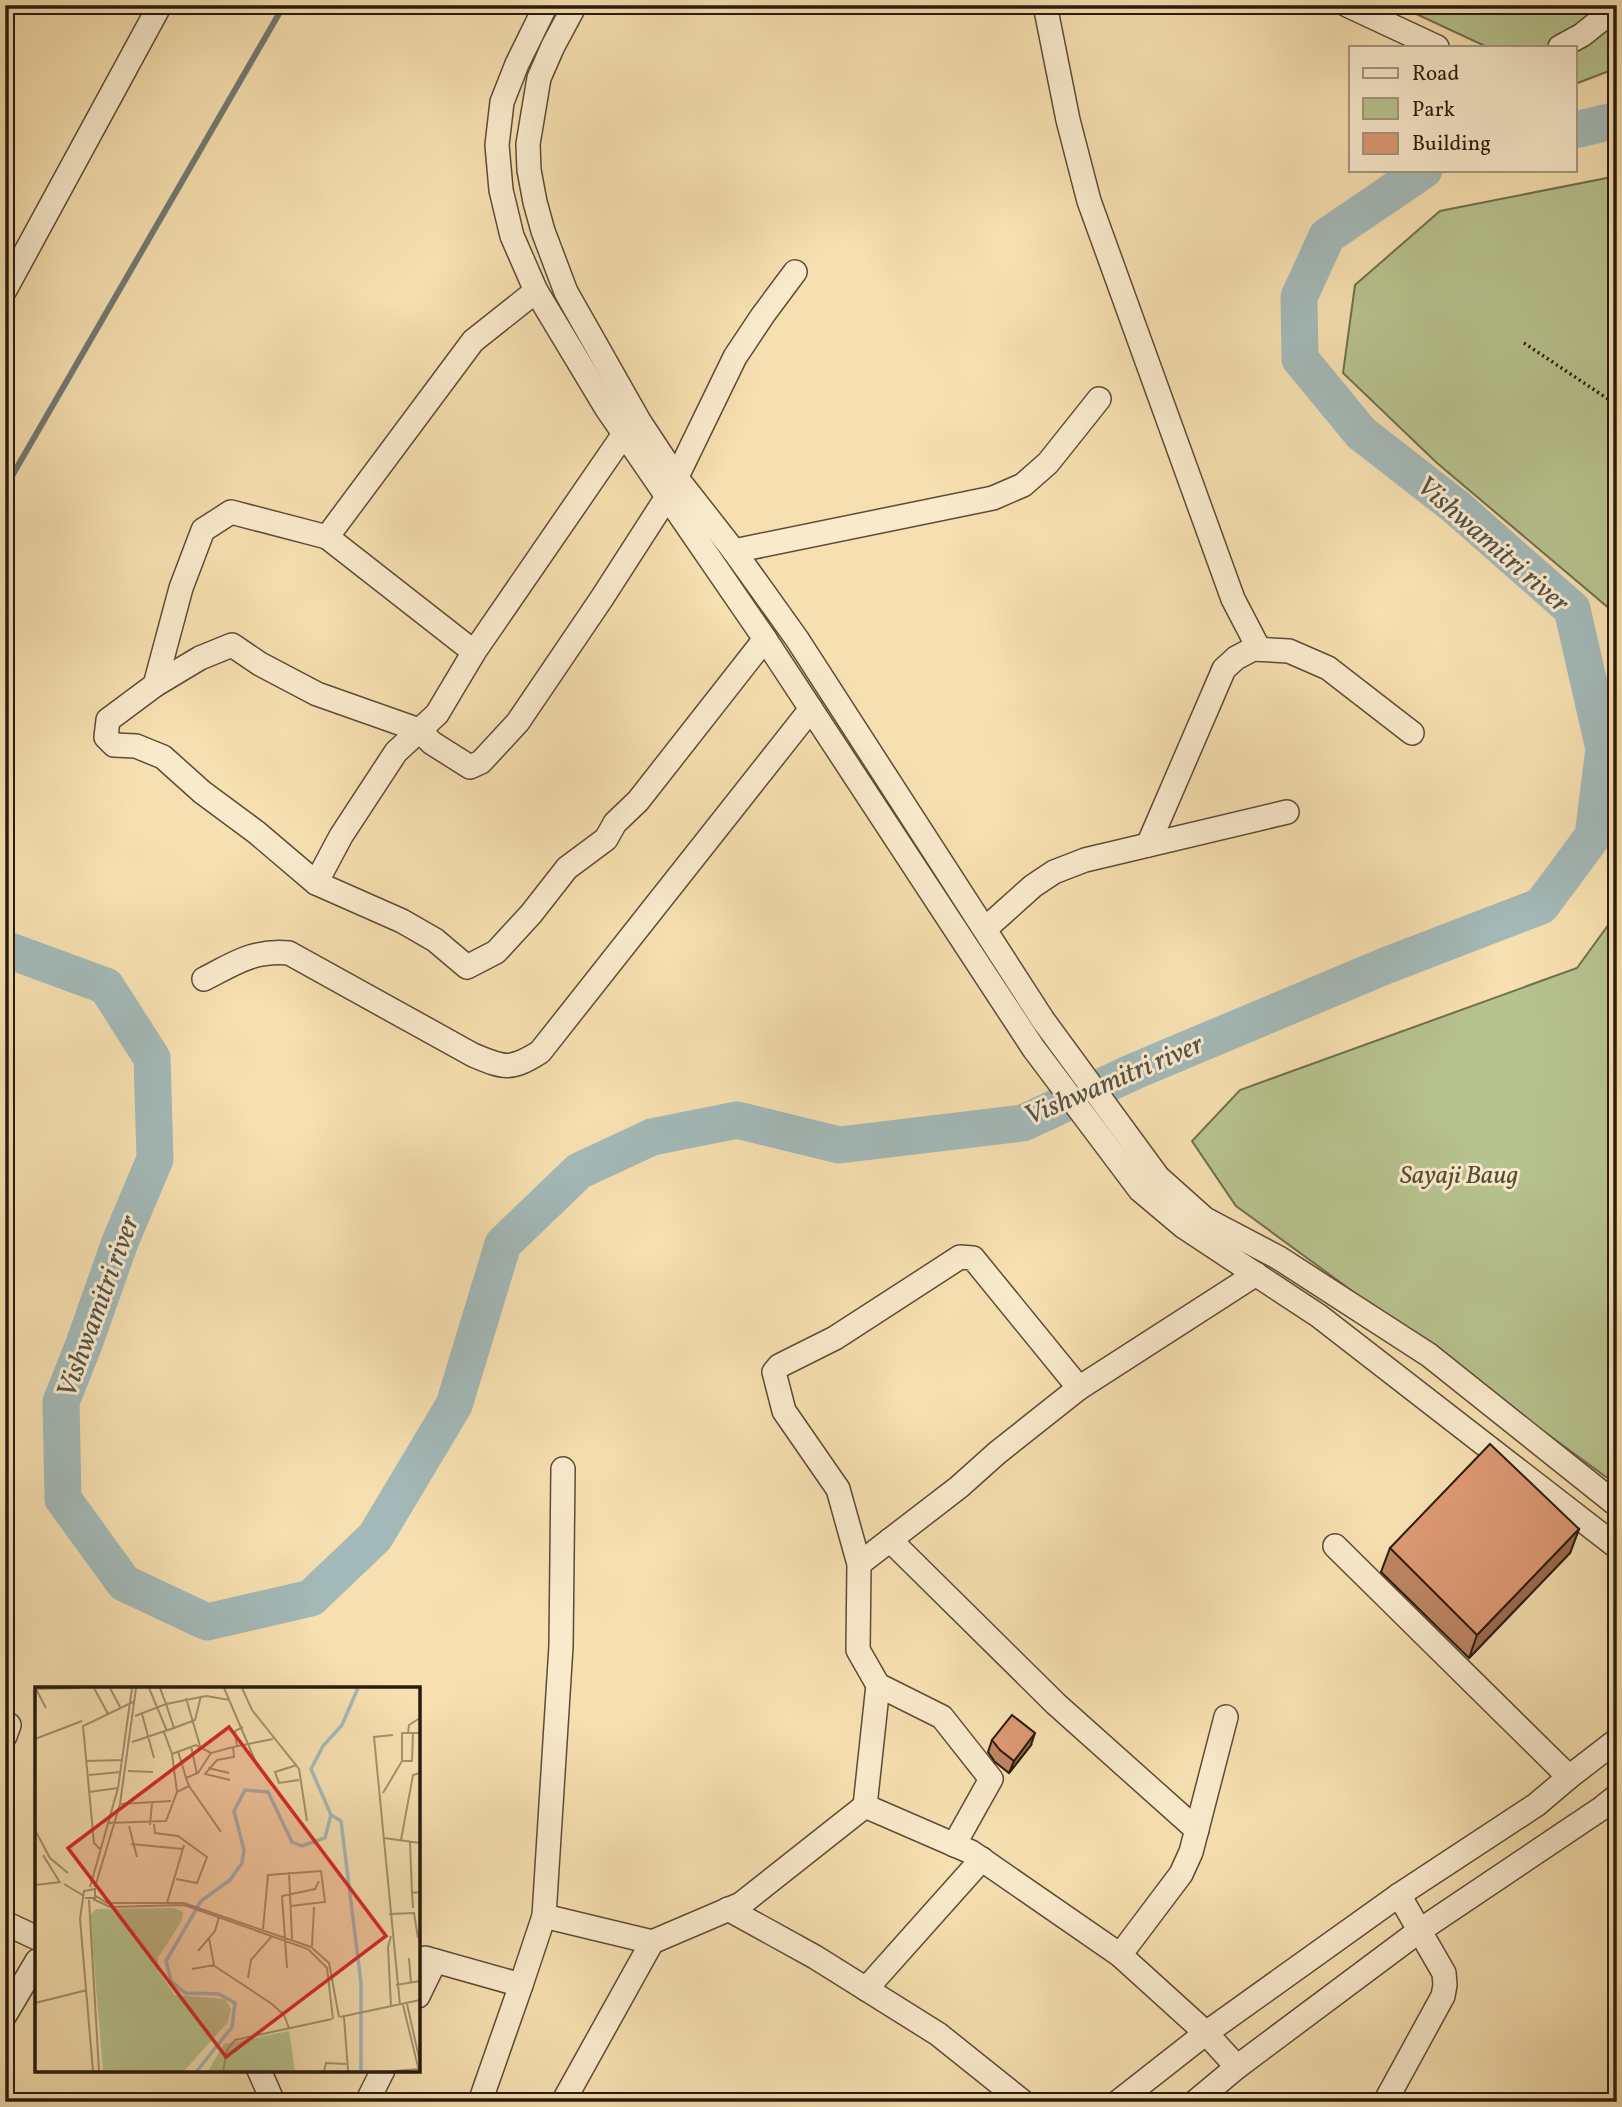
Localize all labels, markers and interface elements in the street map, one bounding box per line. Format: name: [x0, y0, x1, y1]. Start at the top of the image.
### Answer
legend: [1349, 46, 1576, 172]
text: Road: [1412, 60, 1459, 89]
text: Park: [1412, 96, 1455, 125]
text: Building: [1412, 130, 1491, 159]
water label: Vishwamitri river: [1407, 467, 1578, 623]
water label: Vishwamitri river: [1018, 1025, 1210, 1136]
park label: Sayaji Baug: [1400, 1158, 1518, 1194]
water label: Vishwamitri river: [48, 1210, 150, 1404]
inset map: [35, 1687, 420, 2072]

